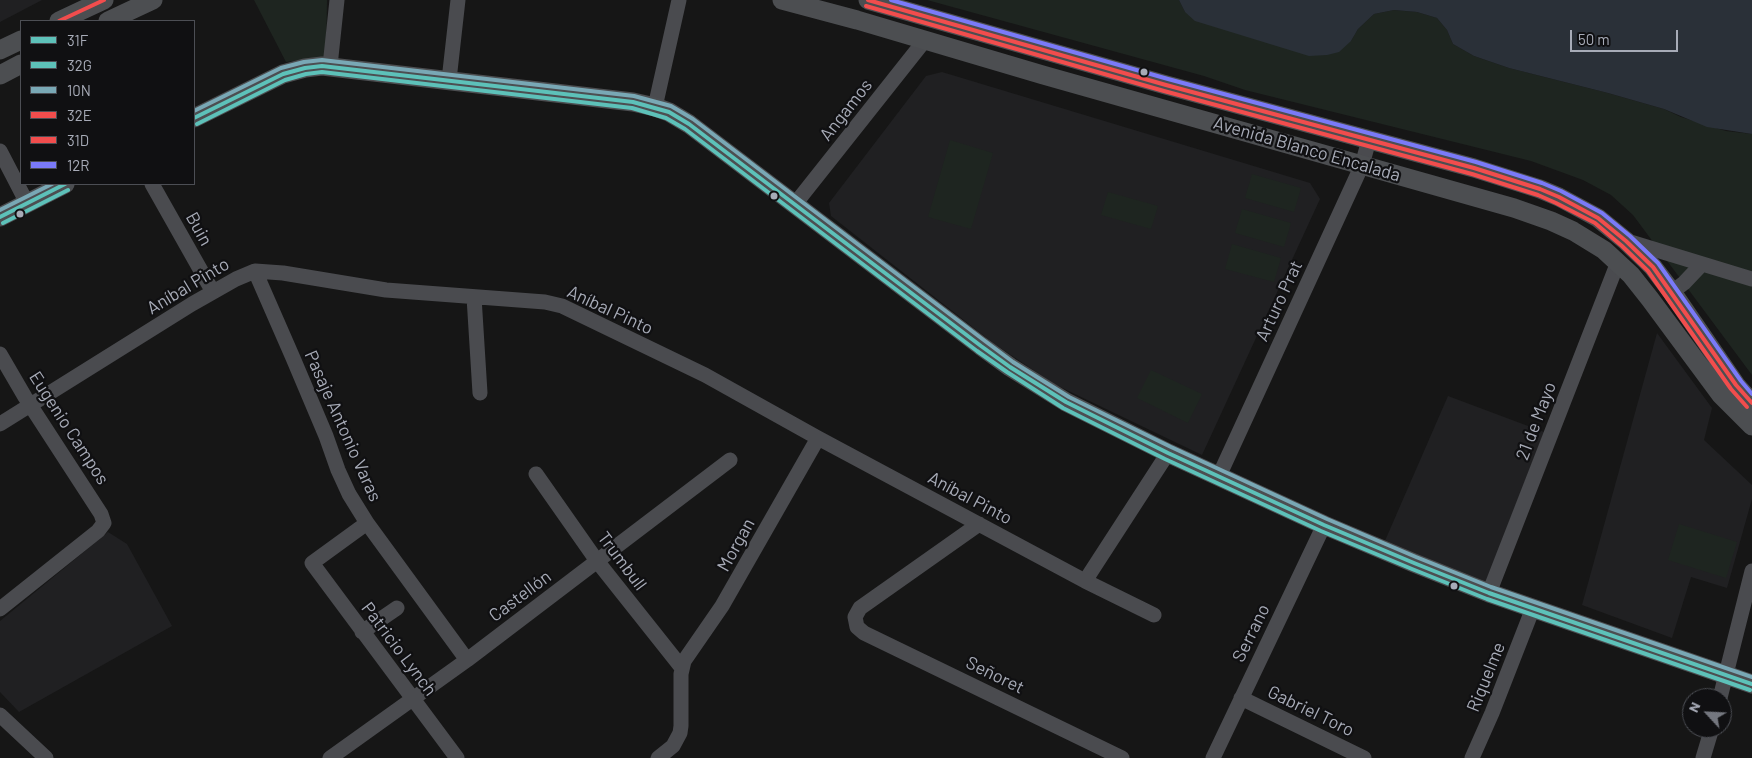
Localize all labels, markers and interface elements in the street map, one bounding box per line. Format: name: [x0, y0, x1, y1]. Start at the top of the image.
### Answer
legend: [20, 20, 195, 185]
scale bar: [1572, 20, 1680, 52]
text: 50 m: [1578, 30, 1610, 48]
text: 31F: [67, 31, 88, 49]
text: 32G: [67, 56, 92, 74]
unlabelled marker: [1139, 67, 1149, 77]
street label: Angamos: [815, 75, 877, 145]
text: 10N: [67, 81, 91, 99]
text: 32E: [67, 106, 92, 124]
street label: Avenida Blanco Encalada: [1211, 112, 1403, 186]
text: 31D: [67, 131, 89, 149]
text: 12R: [67, 156, 89, 174]
unlabelled marker: [769, 191, 779, 201]
street label: Buin: [181, 208, 217, 250]
unlabelled marker: [15, 209, 25, 219]
street label: Aníbal Pinto: [143, 253, 233, 319]
street label: Arturo Prat: [1251, 257, 1307, 345]
street label: Aníbal Pinto: [564, 281, 656, 339]
street label: Pasaje Antonio Varas: [300, 347, 386, 505]
street label: Eugenio Campos: [24, 367, 114, 489]
street label: 21 de Mayo: [1511, 379, 1561, 463]
street label: Aníbal Pinto: [924, 467, 1016, 529]
street label: Morgan: [713, 515, 759, 575]
street label: Trumbull: [593, 527, 651, 595]
street label: Castellón: [485, 566, 555, 626]
unlabelled marker: [1449, 581, 1459, 591]
street label: Patricio Lynch: [357, 598, 441, 700]
street label: Serrano: [1228, 601, 1274, 665]
street label: Riquelme: [1462, 639, 1510, 715]
street label: Señoret: [962, 652, 1028, 698]
street label: Gabriel Toro: [1264, 681, 1358, 741]
north arrow: [1682, 688, 1732, 738]
text: N: [1684, 699, 1704, 715]

